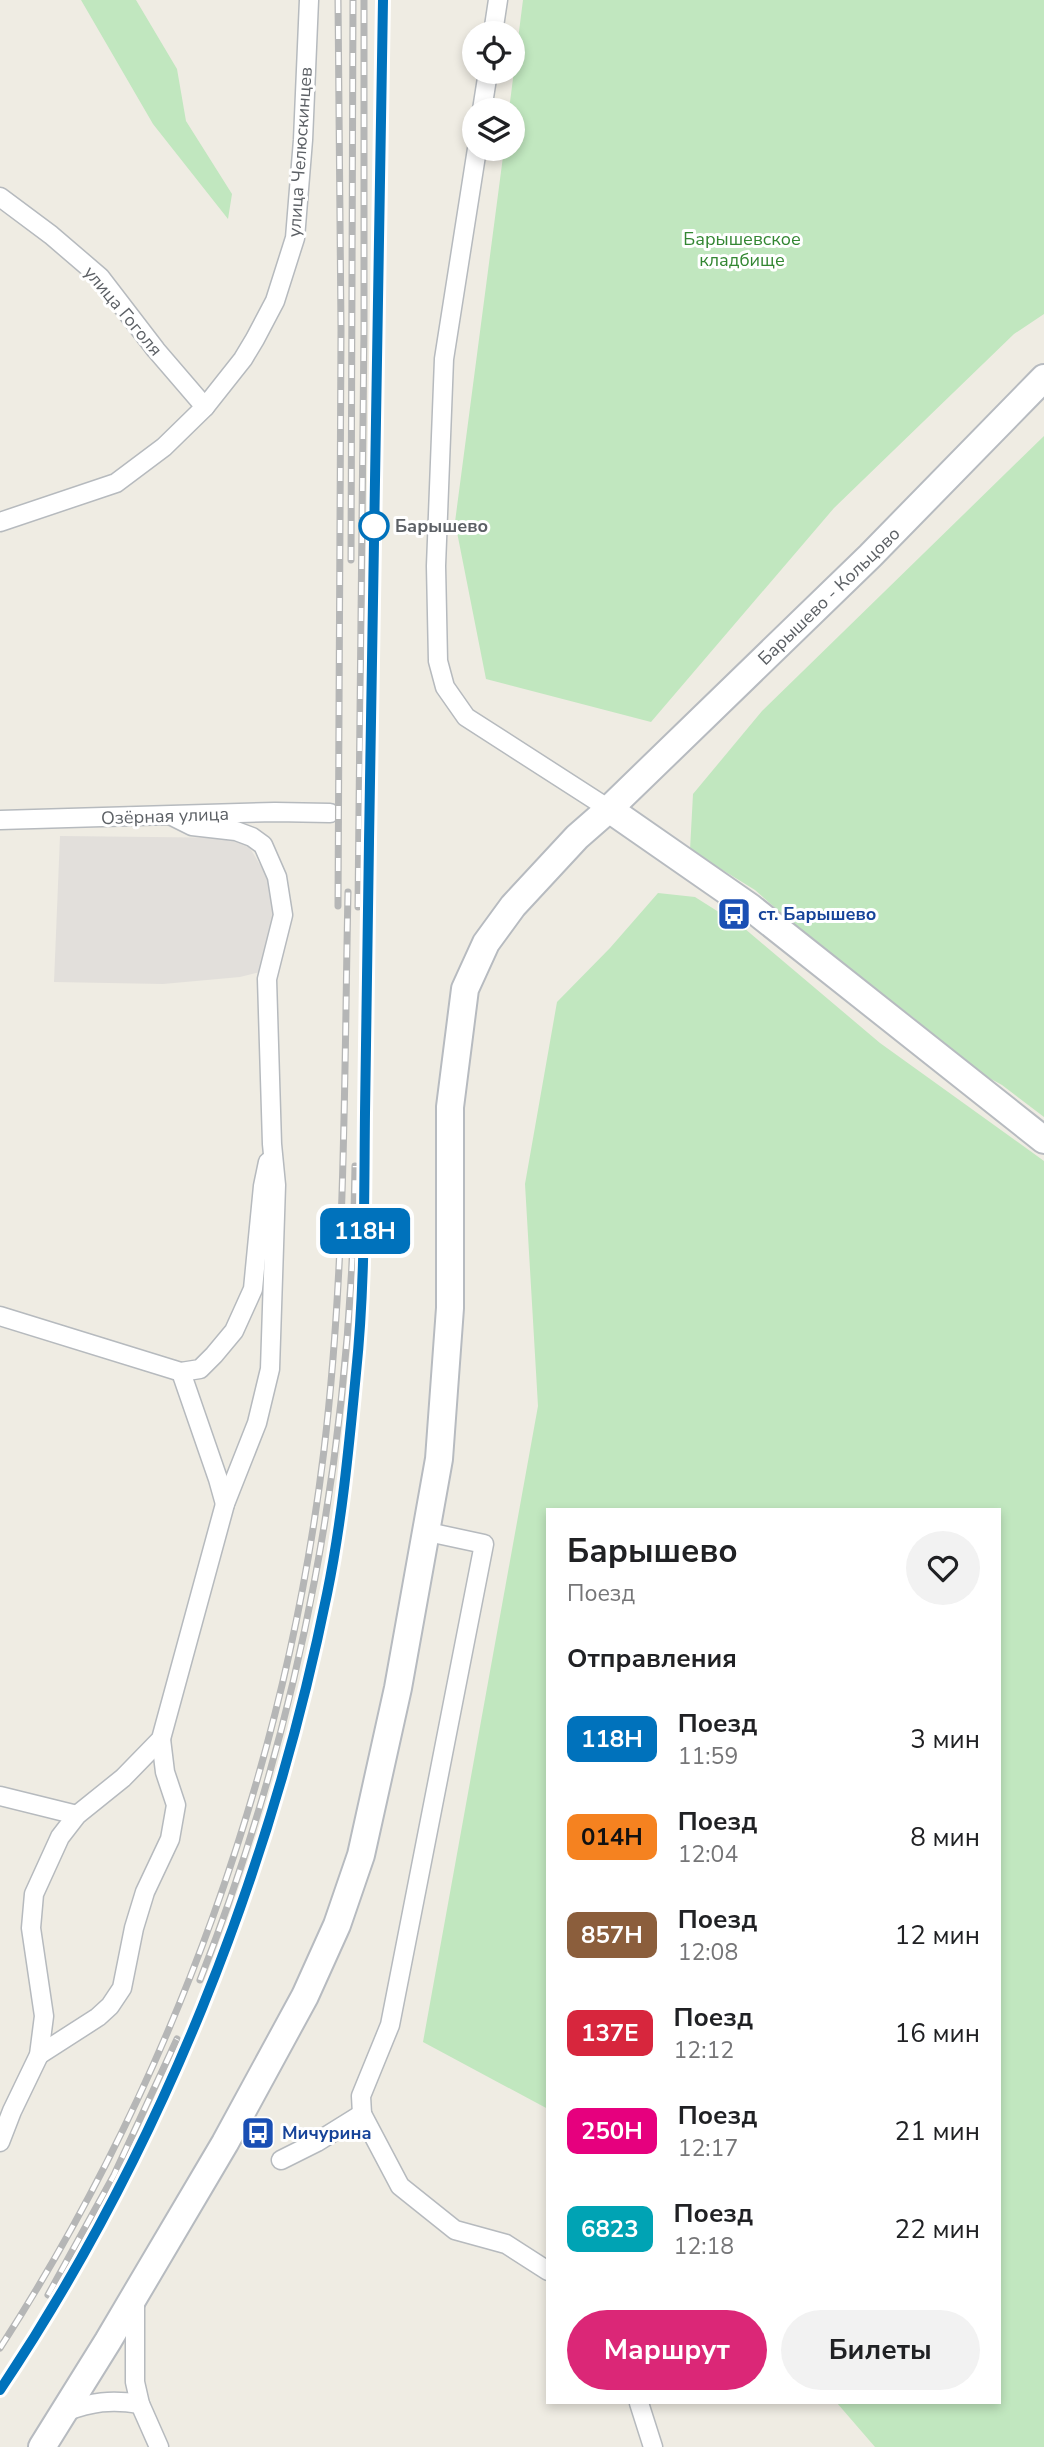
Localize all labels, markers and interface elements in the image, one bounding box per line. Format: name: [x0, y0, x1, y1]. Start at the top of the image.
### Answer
map controls: [462, 21, 525, 161]
button: locate: [462, 21, 525, 84]
street label: улица Челюскинцев: [282, 66, 318, 238]
button: layers: [462, 98, 525, 161]
park label: Барышевское кладбище: [683, 227, 801, 272]
street label: улица Гоголя: [78, 261, 168, 361]
marker: Барышево: [359, 511, 389, 541]
place label: Барышево: [395, 514, 488, 538]
street label: Барышево - Кольцово: [753, 522, 905, 670]
street label: Озёрная улица: [101, 802, 229, 830]
bus stop icon: ст. Барышево: [715, 895, 753, 933]
place label: ст. Барышево: [758, 902, 876, 926]
line badge: 118Н: [316, 1208, 414, 1254]
text: 118Н: [334, 1215, 396, 1247]
text: Барышево: [567, 1529, 738, 1574]
button: heart: [906, 1531, 980, 1605]
text: Поезд: [567, 1578, 635, 1609]
text: Отправления: [567, 1641, 737, 1676]
text: Поезд: [678, 1706, 757, 1741]
text: 3 мин: [910, 1722, 980, 1757]
text: 118Н: [581, 1723, 643, 1755]
text: 11:59: [678, 1741, 738, 1772]
text: Поезд: [678, 1804, 757, 1839]
text: 8 мин: [910, 1820, 980, 1855]
text: 014Н: [581, 1821, 643, 1853]
text: 12:04: [678, 1839, 738, 1870]
text: Поезд: [678, 1902, 757, 1937]
text: 12 мин: [895, 1918, 980, 1953]
text: 857Н: [581, 1919, 643, 1951]
text: 12:08: [678, 1937, 738, 1968]
text: Поезд: [674, 2000, 753, 2035]
text: 16 мин: [895, 2016, 980, 2051]
text: 137Е: [581, 2017, 639, 2049]
text: 12:12: [674, 2035, 734, 2066]
text: Поезд: [678, 2098, 757, 2133]
bus stop icon: Мичурина: [239, 2114, 277, 2152]
text: 21 мин: [895, 2114, 980, 2149]
text: 250Н: [581, 2115, 643, 2147]
place label: Мичурина: [282, 2121, 372, 2145]
text: 12:17: [678, 2133, 738, 2164]
text: Поезд: [674, 2196, 753, 2231]
text: 22 мин: [895, 2212, 980, 2247]
text: 6823: [581, 2213, 639, 2245]
text: 12:18: [674, 2231, 734, 2262]
button: Маршрут: [567, 2310, 767, 2390]
button: Билеты: [781, 2310, 980, 2390]

